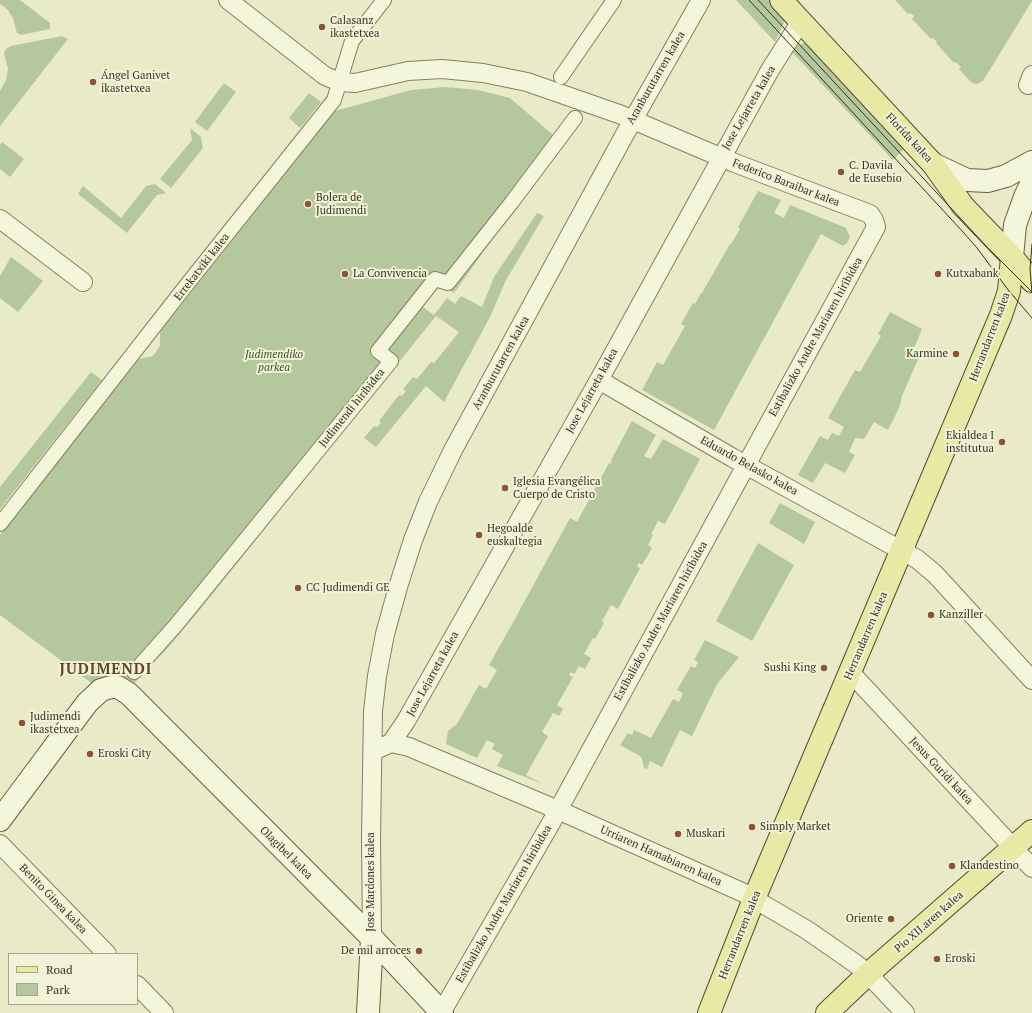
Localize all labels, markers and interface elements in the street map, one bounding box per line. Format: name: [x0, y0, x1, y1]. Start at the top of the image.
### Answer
place label: Calasanz ikastetxea: [330, 14, 380, 40]
marker: Calasanz ikastetxea: [317, 22, 327, 32]
street label: Aranburutarren kalea: [624, 29, 688, 127]
street label: Jose Lejarreta kalea: [720, 64, 778, 152]
place label: Ángel Ganivet ikastetxea: [101, 69, 170, 95]
marker: Ángel Ganivet ikastetxea: [88, 77, 98, 87]
street label: Florida kalea: [883, 111, 935, 165]
street label: Federico Baraibar kalea: [730, 156, 842, 210]
place label: C. Davila de Eusebio: [849, 159, 902, 185]
marker: C. Davila de Eusebio: [836, 167, 846, 177]
place label: Bolera de Judimendi: [316, 191, 366, 217]
marker: Bolera de Judimendi: [303, 199, 313, 209]
street label: Errekatxiki kalea: [172, 231, 232, 303]
street label: Estibalizko Andre Mariaren hiribidea: [767, 255, 865, 419]
place label: La Convivencia: [353, 267, 427, 281]
place label: Kutxabank: [946, 267, 999, 281]
marker: La Convivencia: [340, 269, 350, 279]
marker: Kutxabank: [933, 269, 943, 279]
street label: Herrandarren kalea: [967, 290, 1013, 384]
street label: Aranburutarren kalea: [470, 314, 532, 412]
street label: Jose Lejarreta kalea: [563, 346, 621, 436]
place label: Karmine: [906, 347, 948, 361]
park label: Judimendiko parkea: [245, 348, 303, 374]
marker: Karmine: [951, 349, 961, 359]
street label: Judimendi hiribidea: [316, 366, 388, 450]
place label: Ekialdea I institutua: [946, 429, 994, 455]
street label: Eduardo Belasko kalea: [698, 434, 800, 498]
marker: Ekialdea I institutua: [997, 437, 1007, 447]
place label: Iglesia Evangélica Cuerpo de Cristo: [513, 475, 600, 501]
marker: Iglesia Evangélica Cuerpo de Cristo: [500, 483, 510, 493]
place label: Hegoalde euskaltegia: [487, 522, 542, 548]
marker: Hegoalde euskaltegia: [474, 530, 484, 540]
street label: Estibalizko Andre Mariaren hiribidea: [612, 539, 710, 703]
place label: CC Judimendi GE: [306, 581, 390, 595]
marker: CC Judimendi GE: [293, 583, 303, 593]
street label: Herrandarren kalea: [841, 590, 891, 682]
place label: Kanziller: [939, 608, 983, 622]
marker: Kanziller: [926, 610, 936, 620]
street label: Jose Lejarreta kalea: [404, 629, 462, 719]
district label: JUDIMENDI: [60, 661, 152, 679]
place label: Sushi King: [764, 661, 816, 675]
marker: Sushi King: [819, 663, 829, 673]
place label: Judimendi ikastetxea: [30, 710, 80, 736]
marker: Judimendi ikastetxea: [17, 718, 27, 728]
street label: Jesus Guridi kalea: [907, 735, 975, 807]
place label: Eroski City: [98, 747, 151, 761]
marker: Eroski City: [85, 749, 95, 759]
place label: Simply Market: [760, 820, 831, 834]
marker: Simply Market: [747, 822, 757, 832]
street label: Estibalizko Andre Mariaren hiribidea: [453, 823, 555, 985]
street label: Urriaren Hamabiaren kalea: [598, 823, 724, 889]
street label: Olagibel kalea: [257, 824, 315, 882]
place label: Muskari: [686, 827, 725, 841]
marker: Muskari: [673, 829, 683, 839]
street label: Jose Mardones kalea: [364, 832, 378, 932]
place label: Klandestino: [960, 859, 1019, 873]
street label: Benito Ginea kalea: [16, 861, 90, 937]
marker: Klandestino: [947, 861, 957, 871]
street label: Pio XII.aren kalea: [892, 888, 966, 956]
street label: Herrandarren kalea: [716, 889, 764, 981]
place label: Oriente: [846, 912, 883, 926]
marker: Oriente: [886, 914, 896, 924]
place label: De mil arroces: [341, 944, 411, 958]
marker: De mil arroces: [414, 946, 424, 956]
place label: Eroski: [945, 952, 975, 966]
legend: [8, 953, 138, 1005]
marker: Eroski: [932, 954, 942, 964]
text: Road: [46, 962, 73, 977]
text: Park: [46, 982, 70, 997]

